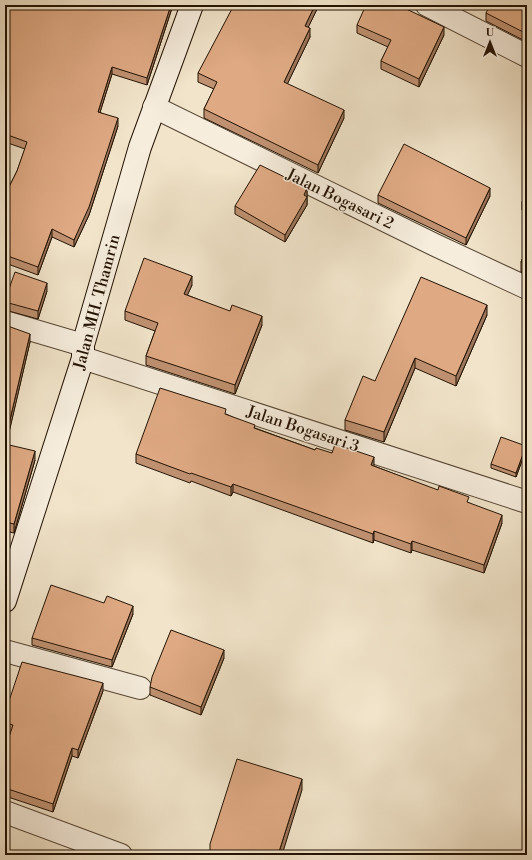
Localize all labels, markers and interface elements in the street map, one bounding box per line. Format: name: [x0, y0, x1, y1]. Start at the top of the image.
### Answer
north arrow: [470, 22, 510, 62]
text: U: [486, 26, 495, 40]
street label: Jalan Bogasari 2: [282, 164, 397, 234]
street label: Jalan MH. Thamrin: [69, 232, 125, 373]
street label: Jalan Bogasari 3: [243, 401, 362, 457]

